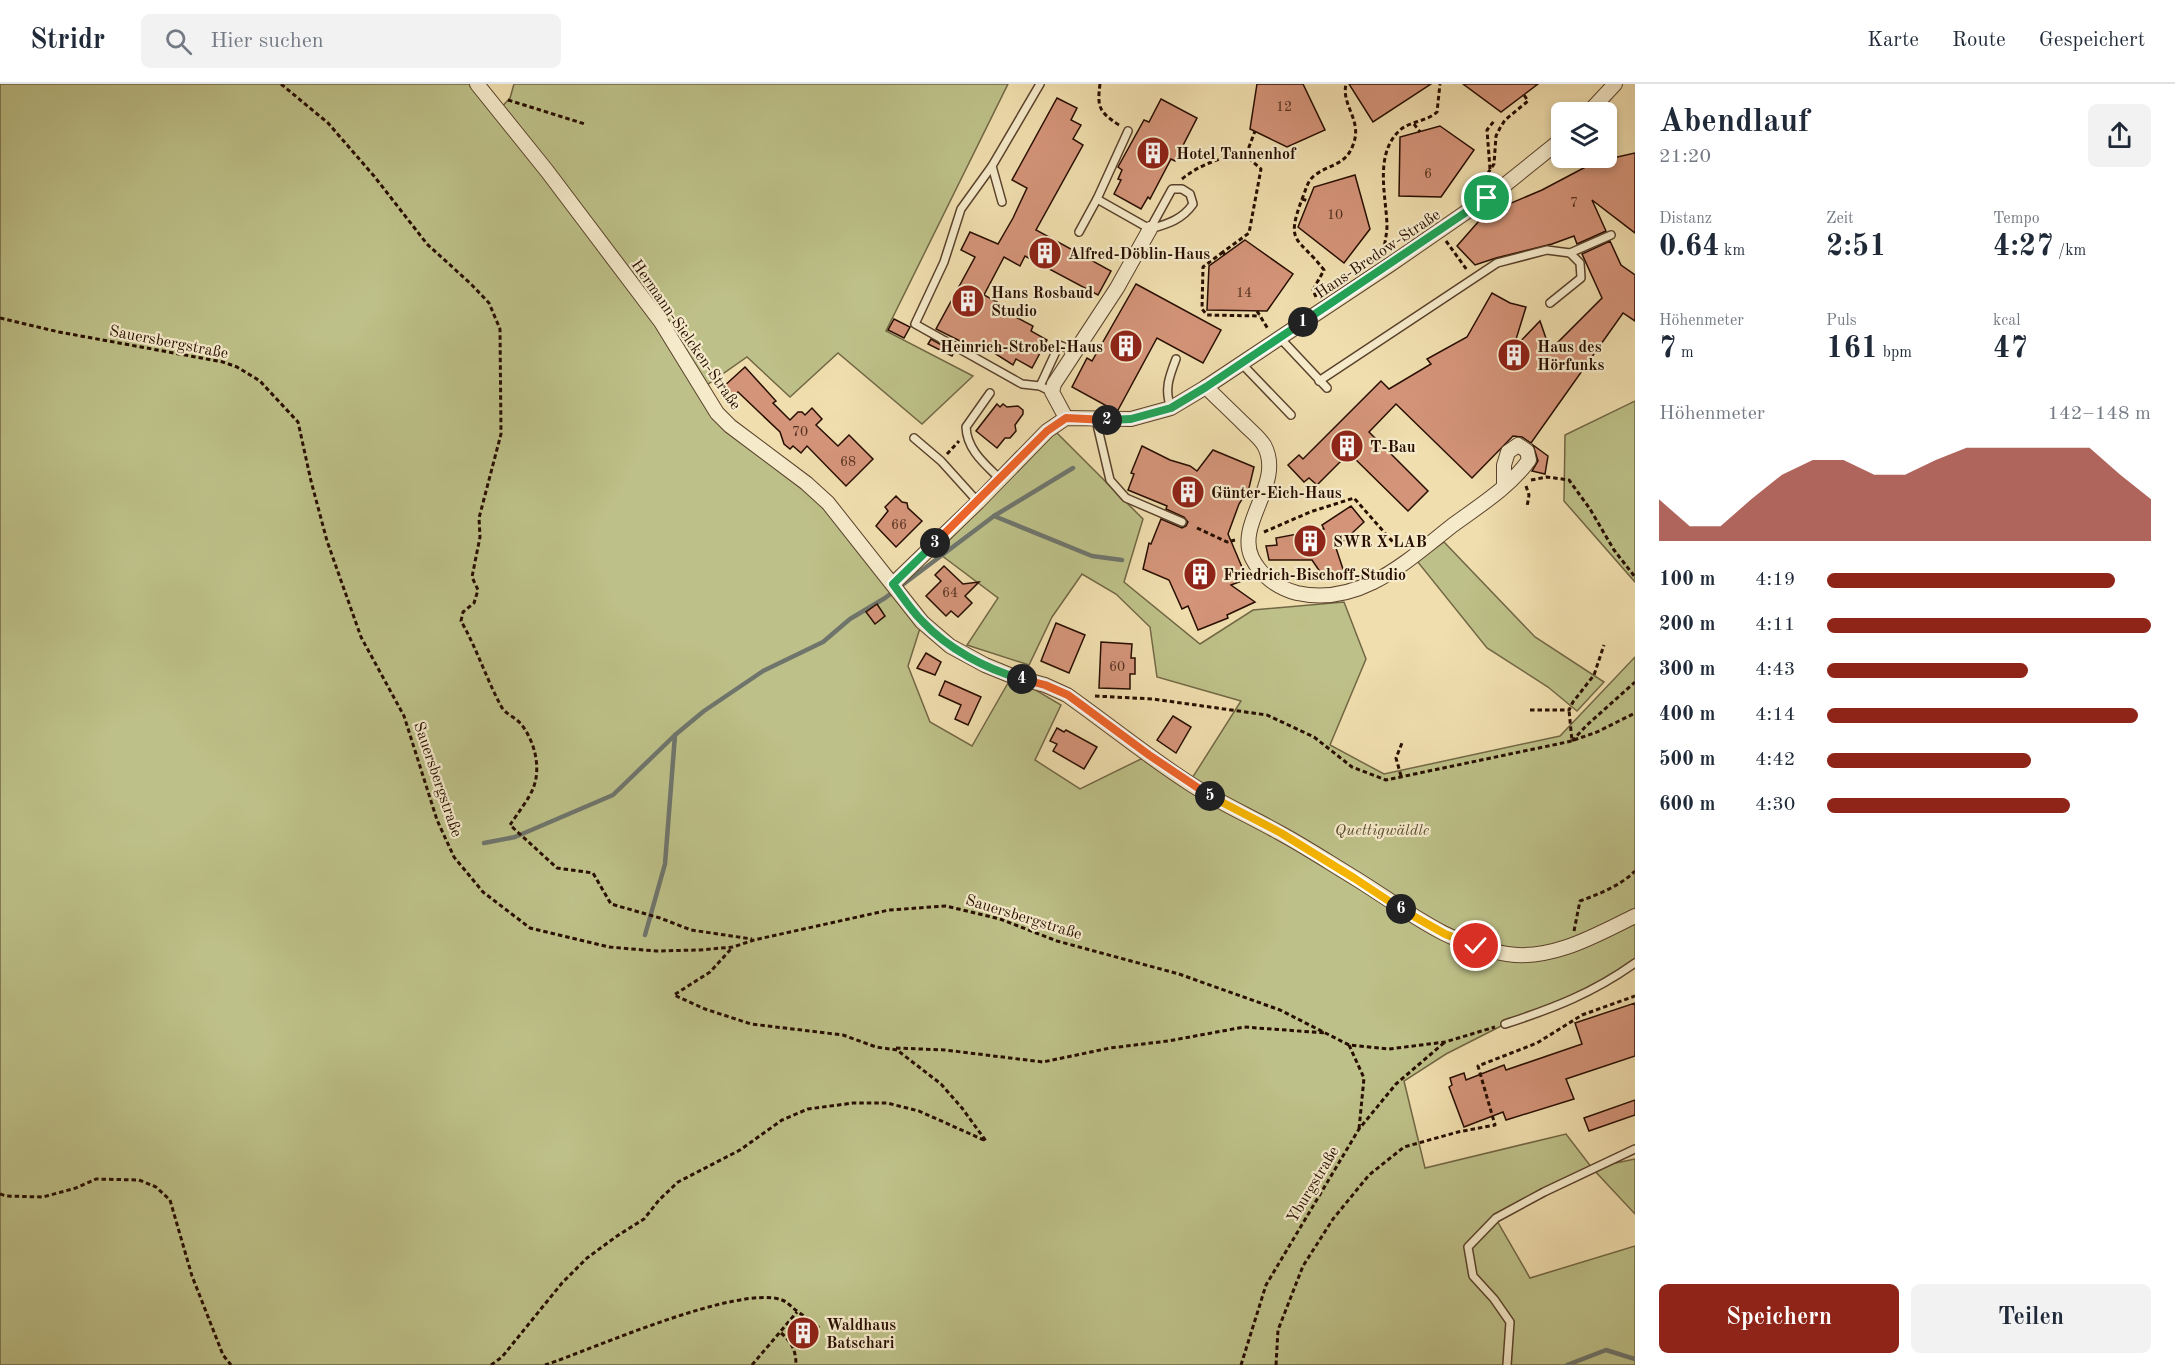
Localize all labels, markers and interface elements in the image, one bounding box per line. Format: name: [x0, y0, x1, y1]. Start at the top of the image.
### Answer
search box: [141, 14, 561, 68]
icon: search: [162, 25, 195, 58]
text: Stridr: [30, 27, 105, 55]
text: Hier suchen: [210, 30, 324, 52]
text: Karte: [1867, 30, 1919, 51]
text: Route: [1952, 30, 2006, 51]
text: Gespeichert: [2039, 30, 2145, 51]
house number: 12: [1276, 100, 1292, 114]
map controls: [1551, 102, 1617, 168]
button: layers: [1551, 102, 1617, 168]
button: share: [2088, 104, 2151, 167]
text: Abendlauf: [1659, 106, 1810, 139]
building icon: Hotel Tannenhof: [1135, 135, 1171, 171]
place label: Hotel Tannenhof: [1176, 147, 1297, 163]
text: 21:20: [1659, 147, 1711, 167]
house number: 6: [1424, 167, 1432, 181]
pin: [1461, 172, 1512, 223]
icon: arrive: [1470, 181, 1503, 214]
house number: 7: [1570, 196, 1578, 210]
street label: Hans-Bredow-Straße: [1313, 207, 1444, 302]
house number: 10: [1327, 208, 1343, 222]
text: Distanz: [1659, 211, 1712, 227]
text: Zeit: [1826, 211, 1854, 227]
text: Tempo: [1993, 211, 2040, 227]
text: 0.64: [1659, 232, 1720, 262]
text: 2:51: [1826, 232, 1887, 262]
text: 4:27: [1993, 232, 2054, 262]
building icon: Alfred-Döblin-Haus: [1027, 235, 1063, 271]
text: km: [1720, 243, 1745, 259]
text: /km: [2054, 243, 2086, 259]
place label: Alfred-Döblin-Haus: [1068, 247, 1210, 263]
street label: Hermann-Sielcken-Straße: [627, 257, 743, 413]
building icon: Hans Rosbaud Studio: [950, 283, 986, 319]
place label: Hans Rosbaud Studio: [991, 286, 1094, 320]
house number: 14: [1236, 286, 1252, 300]
pin: 1: [1288, 307, 1318, 337]
text: Höhenmeter: [1659, 313, 1744, 329]
text: Puls: [1826, 313, 1857, 329]
text: kcal: [1993, 313, 2021, 329]
text: 1: [1298, 314, 1308, 330]
street label: Sauersbergstraße: [108, 324, 229, 362]
building icon: Heinrich-Strobel-Haus: [1108, 328, 1144, 364]
text: 7: [1659, 334, 1676, 364]
text: 161: [1826, 334, 1878, 364]
text: 47: [1993, 334, 2028, 364]
building icon: Haus des Hörfunks: [1496, 337, 1532, 373]
place label: Heinrich-Strobel-Haus: [940, 340, 1103, 356]
place label: Haus des Hörfunks: [1537, 340, 1604, 374]
text: m: [1676, 345, 1694, 361]
text: bpm: [1878, 345, 1912, 361]
text: Höhenmeter: [1659, 404, 1765, 424]
text: 142–148 m: [2048, 404, 2151, 424]
pin: 2: [1092, 405, 1122, 435]
text: 2: [1102, 412, 1112, 428]
house number: 70: [792, 425, 808, 439]
building icon: T-Bau: [1329, 428, 1365, 464]
place label: T-Bau: [1370, 440, 1416, 456]
house number: 68: [840, 455, 856, 469]
building icon: Günter-Eich-Haus: [1170, 474, 1206, 510]
place label: Günter-Eich-Haus: [1211, 486, 1342, 502]
house number: 66: [891, 518, 907, 532]
building icon: SWR X LAB: [1292, 523, 1328, 559]
pin: 3: [920, 528, 950, 558]
text: 3: [930, 535, 940, 551]
place label: SWR X LAB: [1333, 535, 1427, 551]
building icon: Friedrich-Bischoff-Studio: [1182, 556, 1218, 592]
place label: Friedrich-Bischoff-Studio: [1223, 568, 1406, 584]
text: 100 m: [1659, 570, 1715, 590]
text: 4:19: [1755, 570, 1795, 590]
house number: 64: [942, 586, 958, 600]
text: 200 m: [1659, 615, 1715, 635]
text: 4:11: [1755, 615, 1795, 635]
house number: 60: [1109, 660, 1125, 674]
text: 300 m: [1659, 660, 1715, 680]
text: 4:43: [1755, 660, 1795, 680]
pin: 4: [1007, 664, 1037, 694]
text: 4: [1017, 671, 1027, 687]
text: 400 m: [1659, 705, 1715, 725]
text: 4:14: [1755, 705, 1795, 725]
street label: Sauersbergstraße: [410, 720, 464, 839]
text: 500 m: [1659, 750, 1715, 770]
text: 4:42: [1755, 750, 1795, 770]
pin: 5: [1195, 781, 1225, 811]
text: 5: [1205, 788, 1215, 804]
text: 600 m: [1659, 795, 1715, 815]
text: 4:30: [1755, 795, 1795, 815]
park label: Quettigwäldle: [1335, 823, 1430, 839]
street label: Sauersbergstraße: [963, 893, 1084, 943]
pin: 6: [1386, 894, 1416, 924]
text: 6: [1396, 901, 1406, 917]
pin: [1450, 920, 1501, 971]
icon: check: [1459, 929, 1492, 962]
street label: Yburgstraße: [1285, 1144, 1343, 1226]
button: Speichern: [1659, 1284, 1899, 1353]
button: Teilen: [1911, 1284, 2151, 1353]
building icon: Waldhaus Batschari: [785, 1315, 821, 1351]
place label: Waldhaus Batschari: [826, 1318, 896, 1352]

